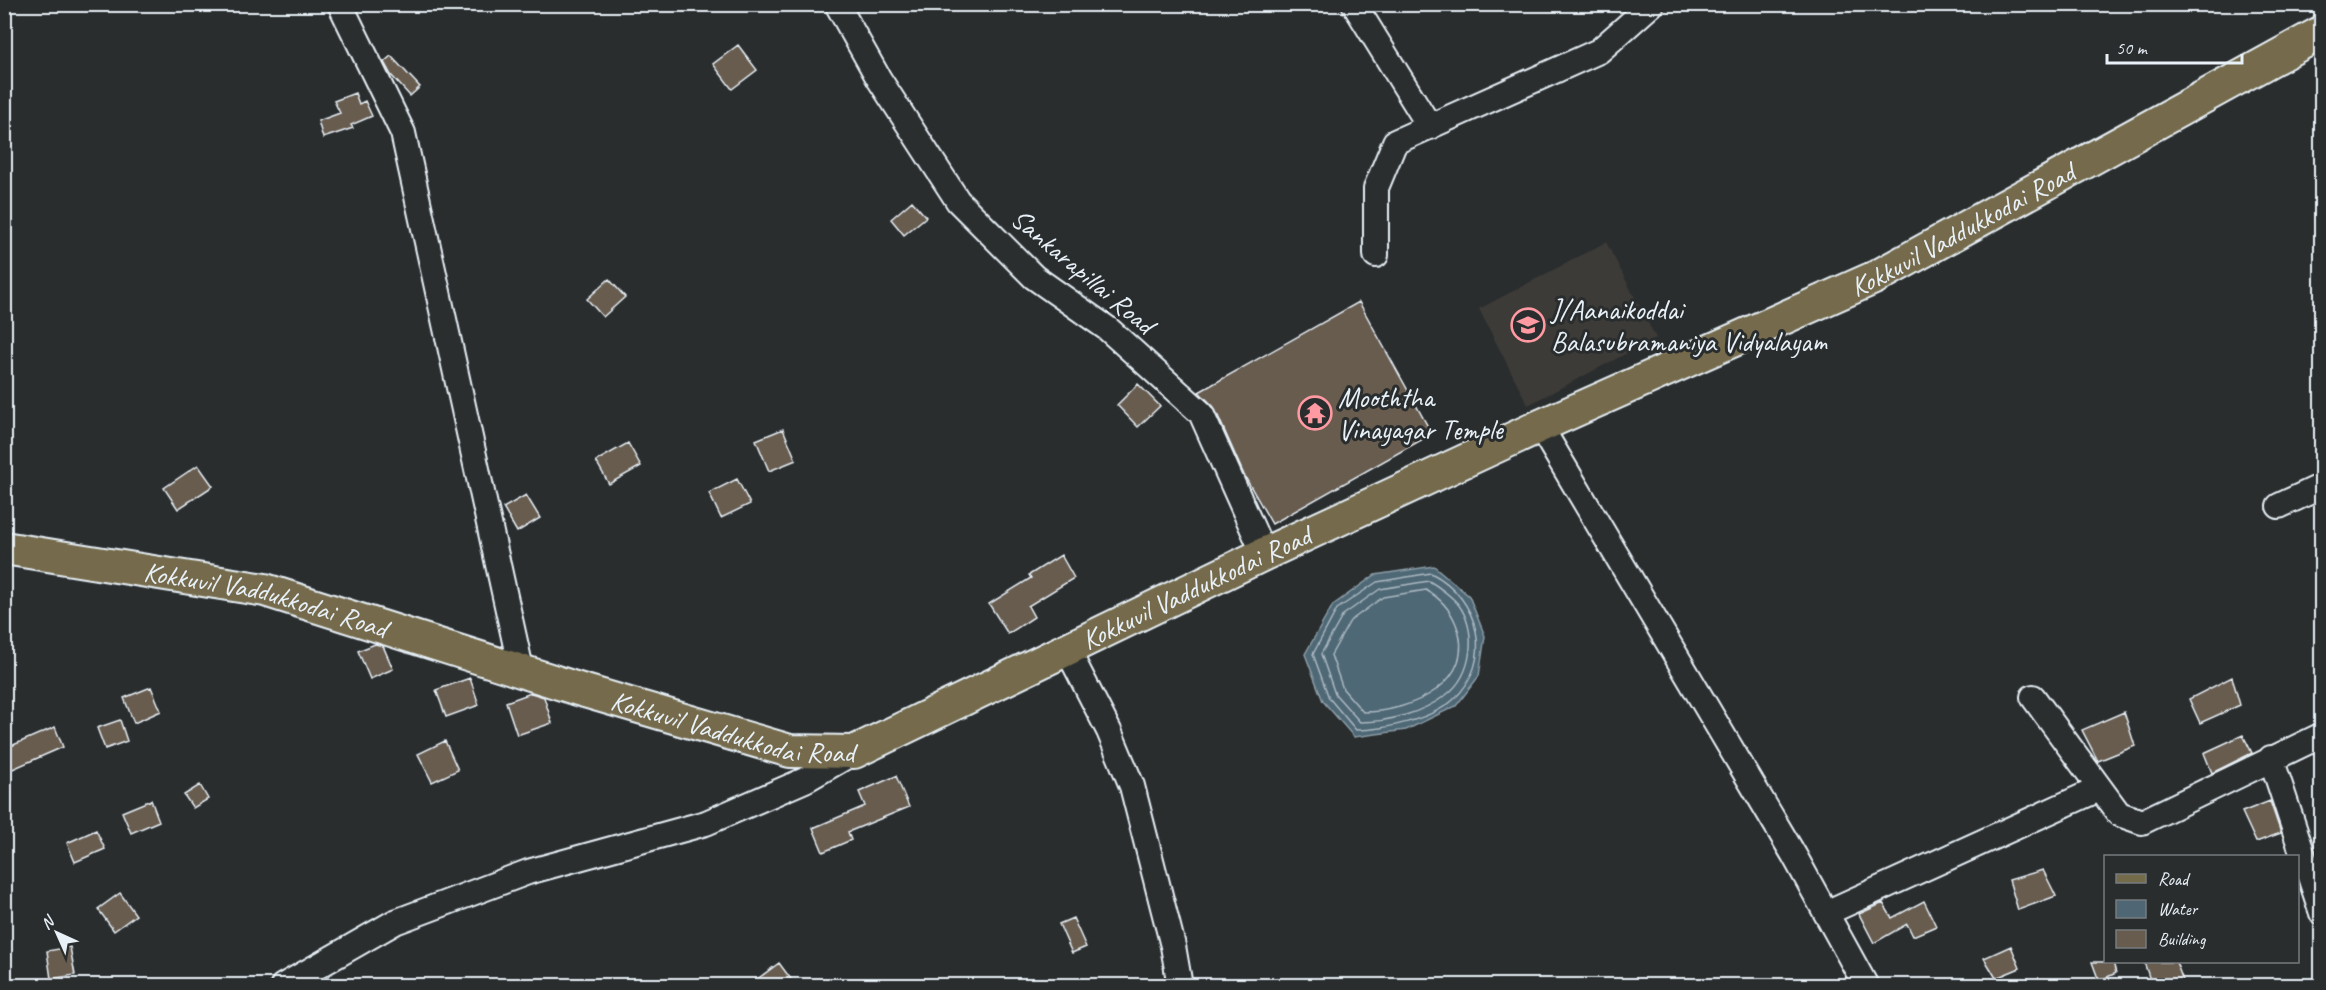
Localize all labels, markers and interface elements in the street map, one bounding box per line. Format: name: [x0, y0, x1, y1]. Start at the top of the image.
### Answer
scale bar: [2107, 27, 2242, 65]
text: 50 m: [2116, 37, 2149, 59]
street label: Kokkuvil Vaddukkodai Road: [1845, 152, 2084, 304]
street label: Sankarapillai Road: [1004, 201, 1165, 344]
place label: J/Aanaikoddai Balasubramaniya Vidyalayam: [1549, 292, 1828, 359]
school or university icon: J/Aanaikoddai Balasubramaniya Vidyalayam: [1510, 307, 1546, 343]
place label: Mooththa Vinayagar Temple: [1338, 380, 1505, 447]
temple icon: Mooththa Vinayagar Temple: [1297, 395, 1333, 431]
street label: Kokkuvil Vaddukkodai Road: [1076, 516, 1320, 657]
street label: Kokkuvil Vaddukkodai Road: [141, 553, 396, 646]
street label: Kokkuvil Vaddukkodai Road: [607, 682, 859, 770]
legend: [2104, 855, 2299, 963]
text: Road: [2158, 868, 2191, 890]
text: Water: [2158, 898, 2199, 920]
north arrow: [27, 903, 87, 963]
text: N: [37, 910, 60, 934]
text: Building: [2158, 928, 2207, 950]

